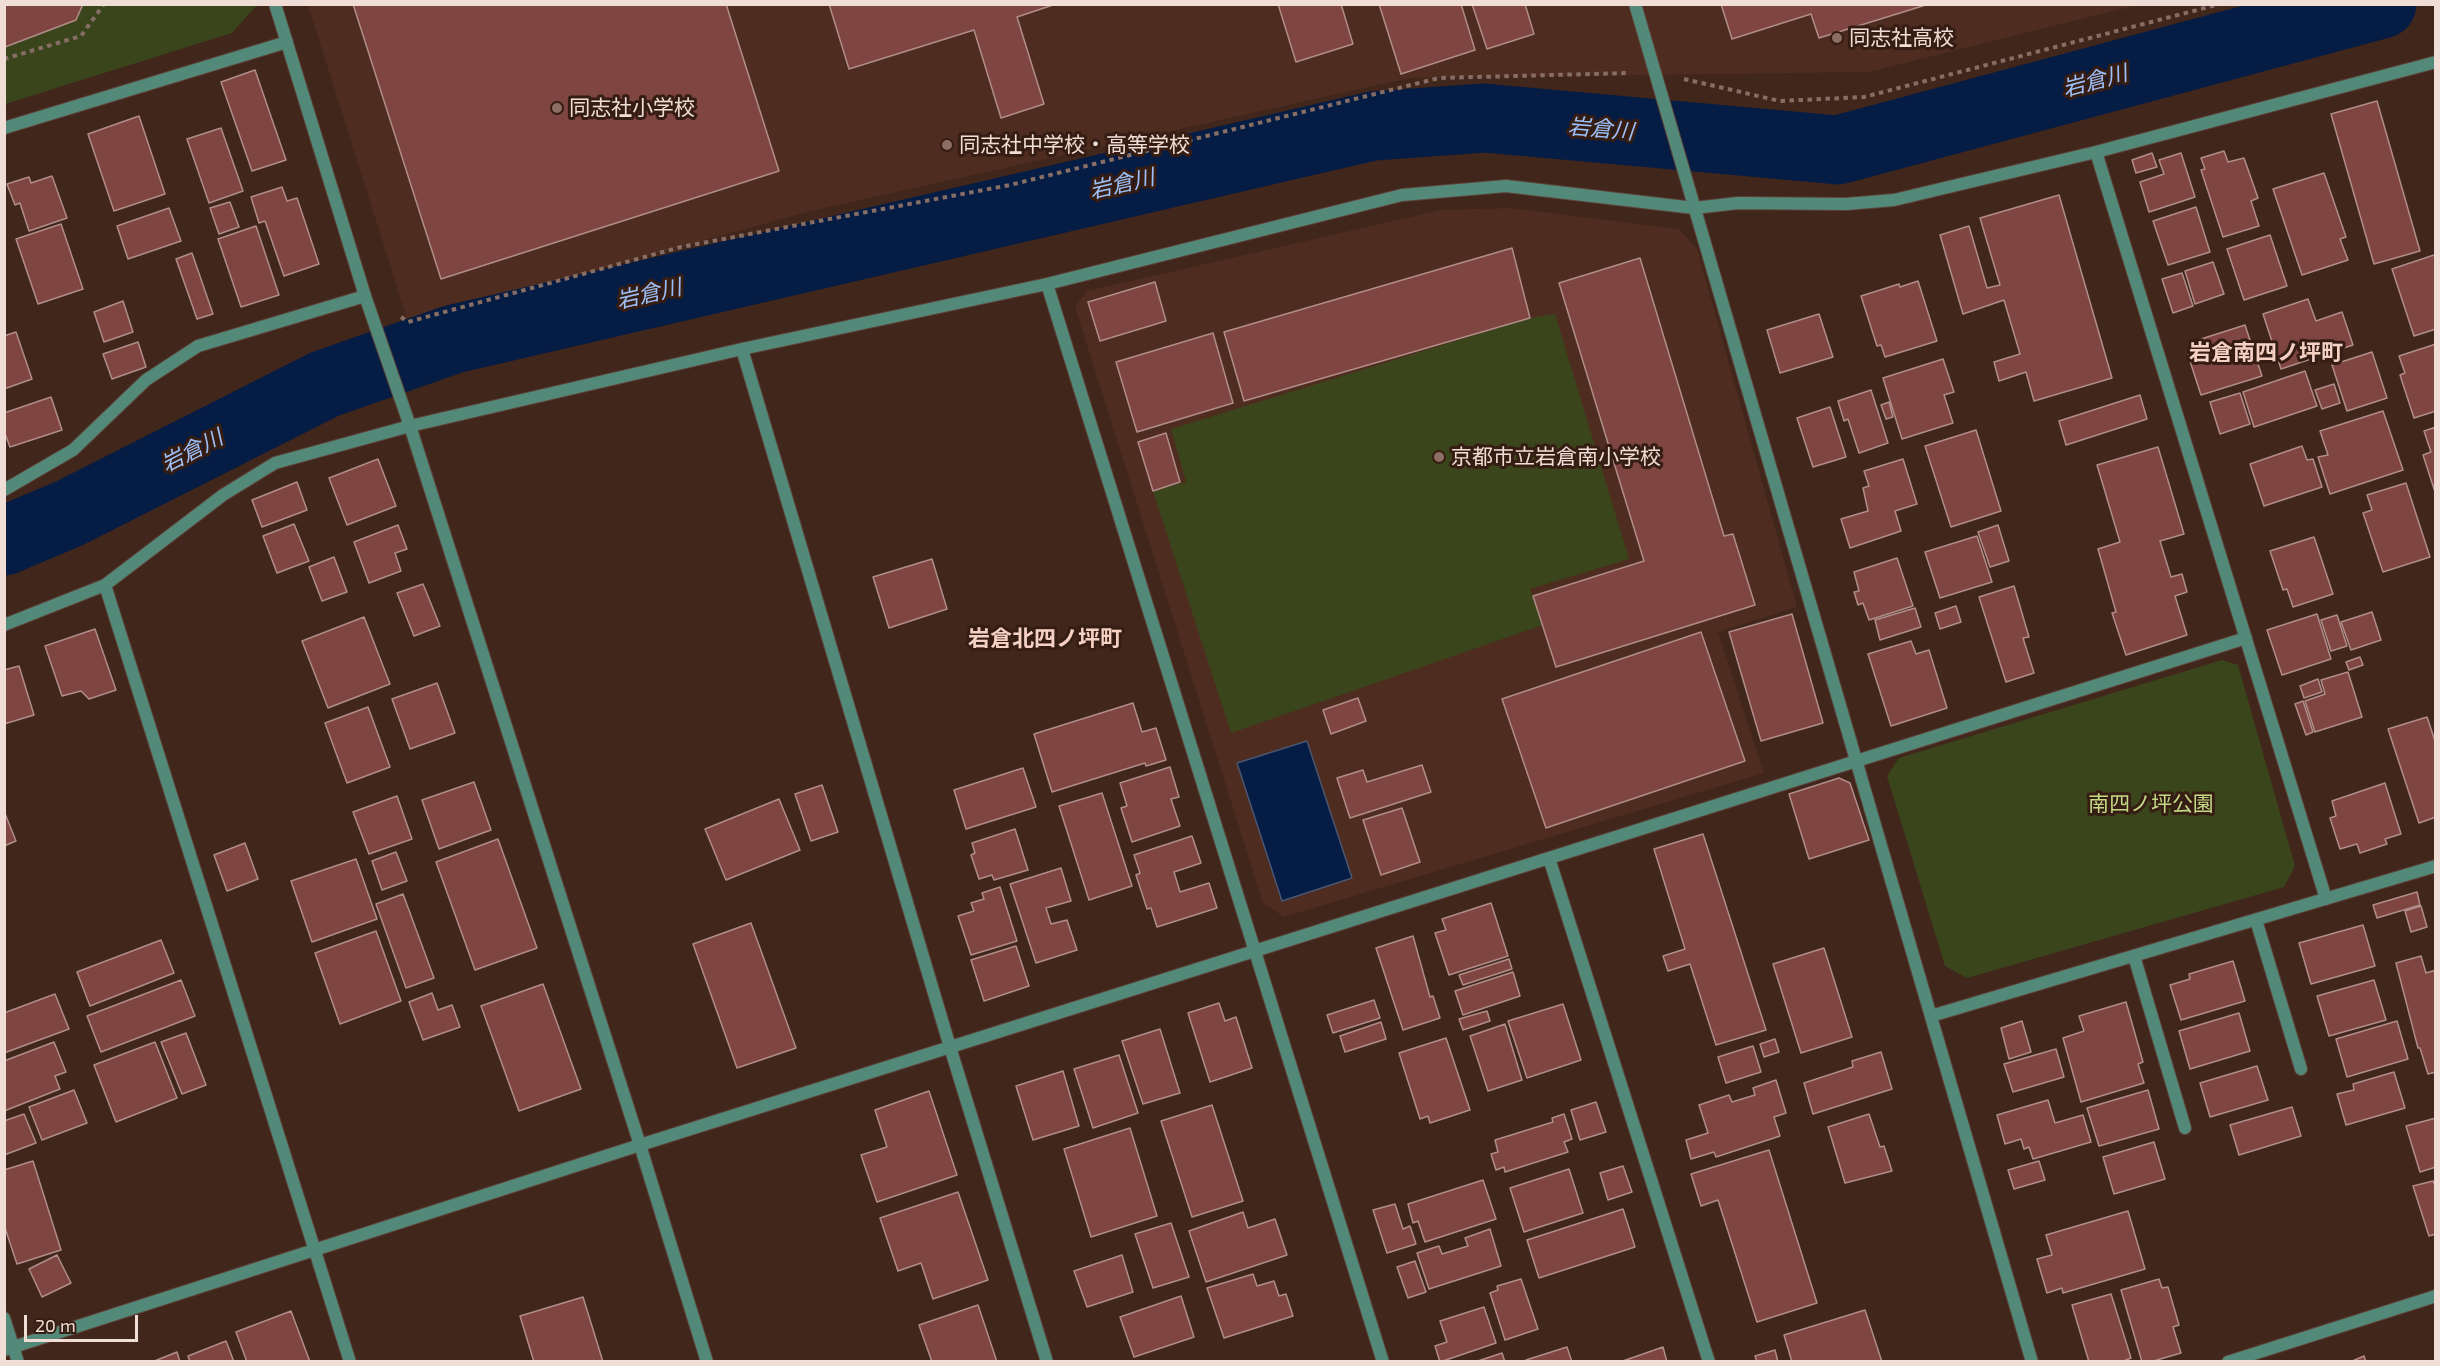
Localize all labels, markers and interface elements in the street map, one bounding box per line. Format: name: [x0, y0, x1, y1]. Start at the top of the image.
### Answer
place label: 同志社高校: [1849, 25, 1954, 51]
marker: 同志社高校: [1830, 31, 1844, 45]
water label: 岩倉川: [2060, 60, 2130, 102]
place label: 同志社小学校: [569, 95, 695, 121]
marker: 同志社小学校: [550, 101, 564, 115]
water label: 岩倉川: [1567, 113, 1635, 145]
place label: 同志社中学校・高等学校: [959, 132, 1190, 158]
marker: 同志社中学校・高等学校: [940, 138, 954, 152]
water label: 岩倉川: [1087, 164, 1157, 204]
water label: 岩倉川: [614, 274, 684, 314]
district label: 岩倉南四ノ坪町: [2189, 340, 2343, 366]
water label: 岩倉川: [157, 424, 227, 478]
place label: 京都市立岩倉南小学校: [1451, 444, 1661, 470]
marker: 京都市立岩倉南小学校: [1432, 450, 1446, 464]
district label: 岩倉北四ノ坪町: [968, 626, 1122, 652]
park label: 南四ノ坪公園: [2088, 791, 2214, 817]
scale bar: [27, 1303, 141, 1341]
text: 20 m: [35, 1314, 76, 1336]

